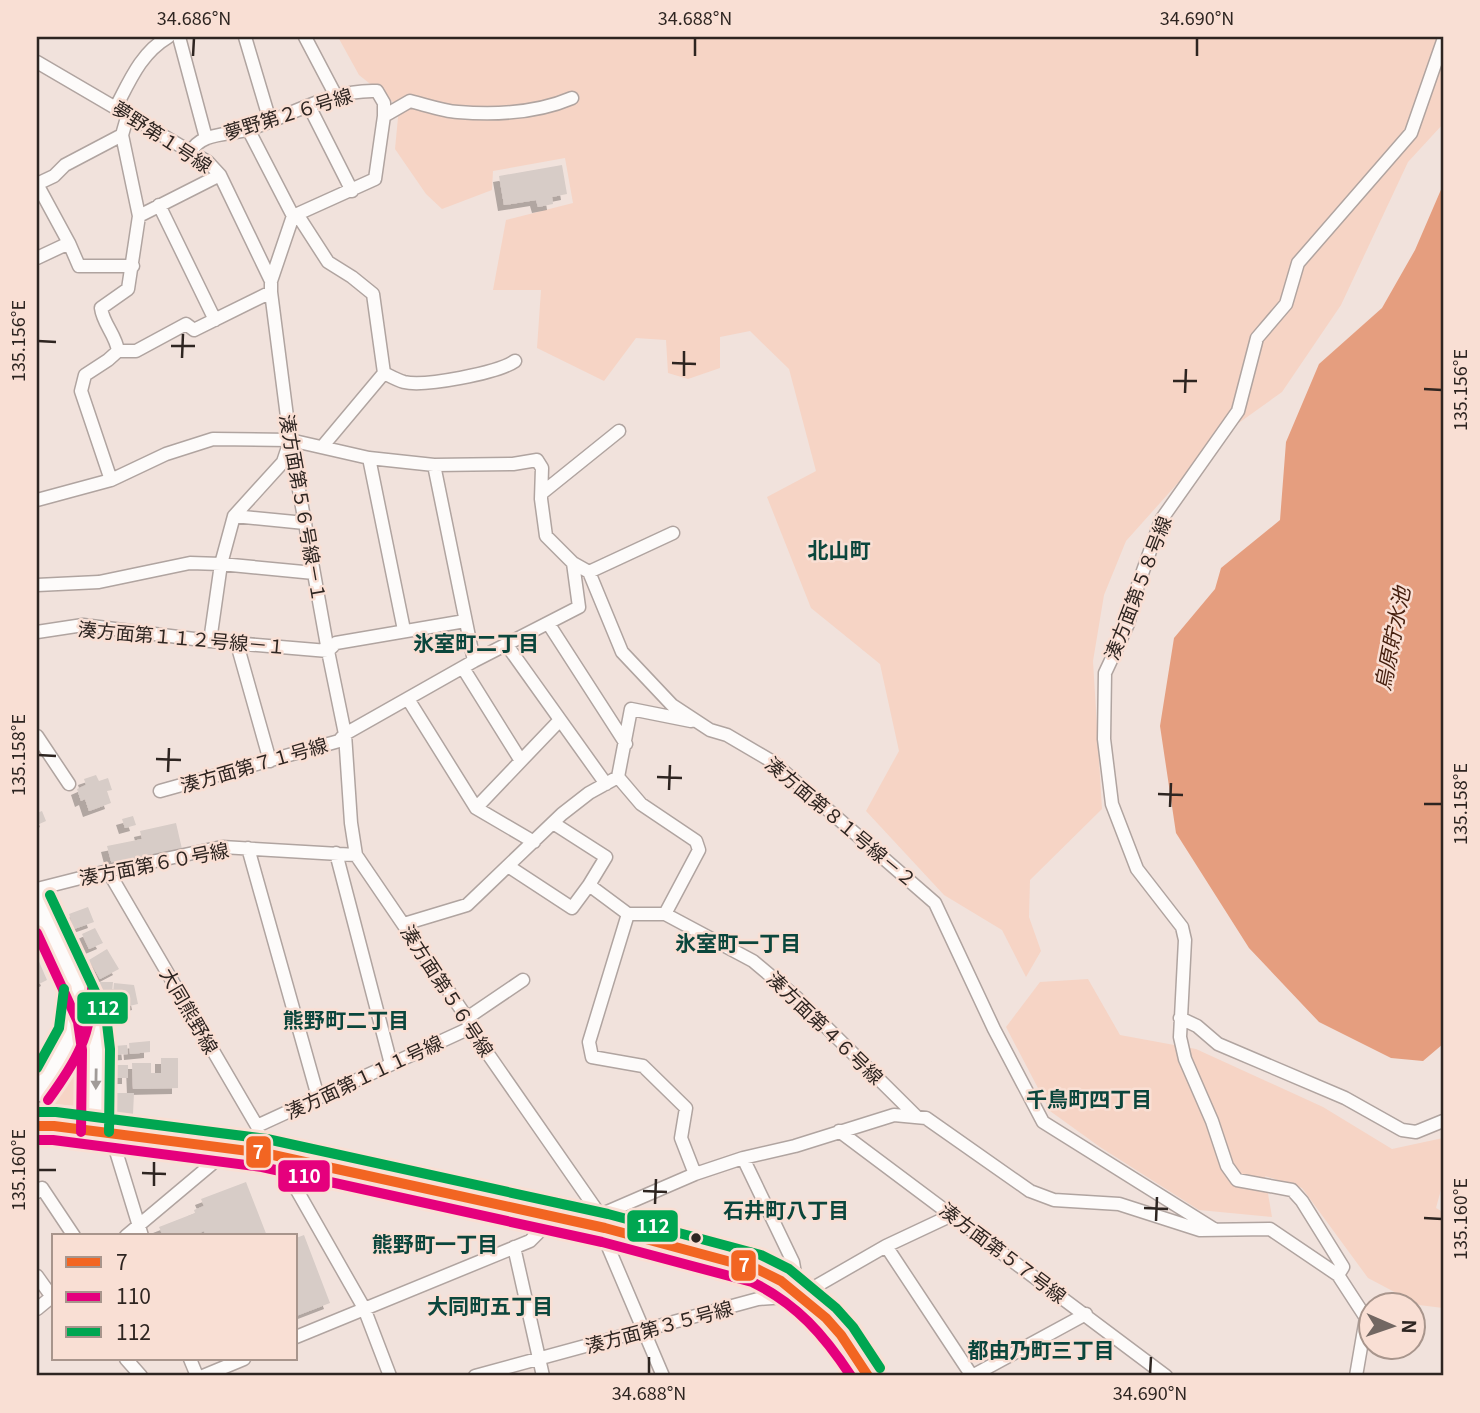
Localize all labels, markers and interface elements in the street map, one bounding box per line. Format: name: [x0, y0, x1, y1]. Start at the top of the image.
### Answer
text: 34.686°N: [157, 4, 231, 30]
text: 34.688°N: [658, 4, 732, 30]
text: 34.690°N: [1160, 4, 1234, 30]
street label: 夢野第２６号線: [220, 80, 355, 145]
street label: 夢野第１号線: [108, 93, 218, 178]
text: 135.156°E: [4, 300, 30, 382]
text: 135.156°E: [1446, 349, 1472, 431]
street label: 湊方面第５６号線－１: [275, 412, 334, 604]
street label: 湊方面第５８号線: [1097, 512, 1176, 663]
district label: 北山町: [808, 534, 871, 564]
water label: 烏原貯水池: [1366, 582, 1416, 693]
street label: 湊方面第１１２号線－１: [77, 614, 287, 659]
district label: 氷室町二丁目: [413, 627, 539, 657]
text: 135.158°E: [4, 714, 30, 796]
street label: 湊方面第７１号線: [177, 730, 330, 797]
street label: 湊方面第８１号線－２: [761, 749, 923, 892]
text: 135.158°E: [1446, 763, 1472, 845]
street label: 湊方面第６０号線: [77, 835, 231, 890]
street label: 湊方面第５６号線: [396, 919, 501, 1061]
district label: 氷室町一丁目: [675, 927, 801, 957]
street label: 大同熊野線: [155, 962, 226, 1058]
street label: 湊方面第４６号線: [762, 964, 890, 1089]
line badge: 112: [76, 991, 129, 1025]
text: 112: [86, 993, 120, 1020]
district label: 熊野町二丁目: [283, 1004, 409, 1034]
street label: 湊方面第１１１号線: [280, 1027, 447, 1124]
one-way arrow: [90, 1069, 102, 1091]
district label: 千鳥町四丁目: [1026, 1083, 1152, 1113]
text: 135.160°E: [4, 1129, 30, 1211]
line badge: 7: [245, 1135, 272, 1169]
text: 7: [252, 1137, 264, 1164]
line badge: 110: [277, 1159, 331, 1193]
text: 110: [287, 1161, 321, 1188]
text: 135.160°E: [1446, 1178, 1472, 1260]
district label: 石井町八丁目: [723, 1194, 849, 1224]
street label: 湊方面第５７号線: [935, 1195, 1073, 1308]
line badge: 112: [626, 1209, 679, 1243]
text: 112: [636, 1211, 670, 1238]
district label: 熊野町一丁目: [372, 1228, 498, 1258]
unlabelled marker: [689, 1231, 703, 1245]
legend: [52, 1234, 298, 1360]
text: 7: [116, 1246, 128, 1276]
line badge: 7: [730, 1249, 757, 1282]
text: 7: [738, 1250, 750, 1277]
text: 110: [116, 1280, 151, 1310]
district label: 大同町五丁目: [427, 1290, 553, 1320]
north arrow: [1358, 1290, 1428, 1360]
street label: 湊方面第３５号線: [582, 1293, 736, 1358]
text: 112: [116, 1316, 151, 1346]
text: N: [1397, 1319, 1424, 1334]
district label: 都由乃町三丁目: [968, 1334, 1115, 1364]
text: 34.688°N: [612, 1379, 686, 1405]
text: 34.690°N: [1113, 1379, 1187, 1405]

